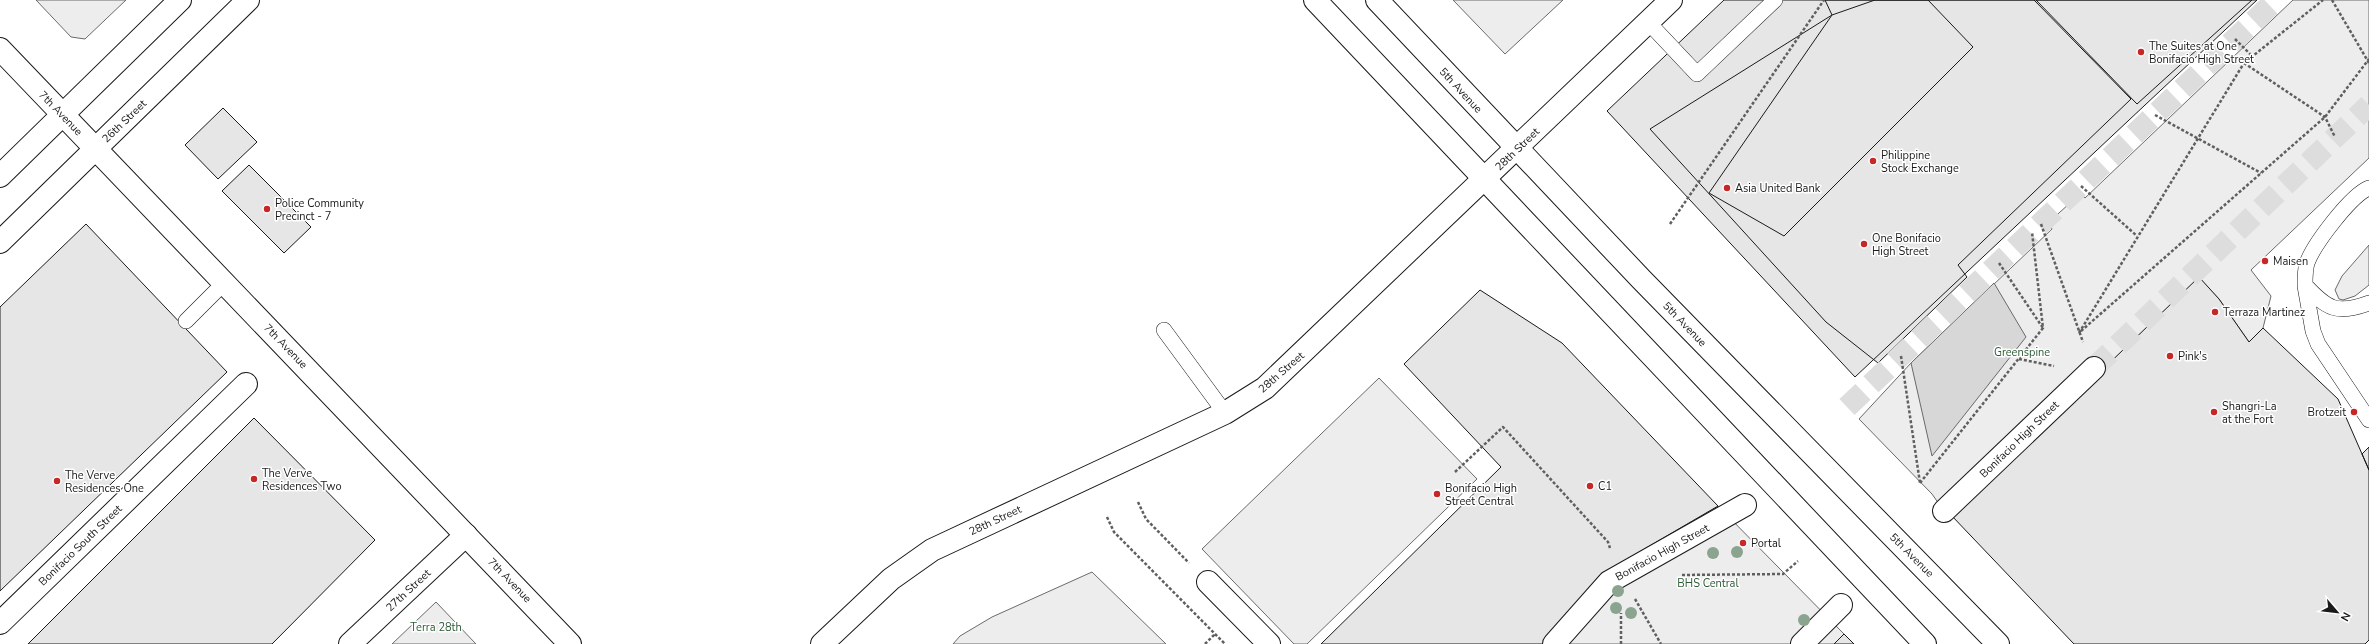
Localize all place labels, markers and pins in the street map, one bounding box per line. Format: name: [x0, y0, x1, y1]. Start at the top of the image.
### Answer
place label: The Suites at One Bonifacio High Street: [2149, 39, 2254, 67]
marker: The Suites at One Bonifacio High Street: [2136, 47, 2146, 57]
place label: Philippine Stock Exchange: [1881, 148, 1959, 176]
marker: Philippine Stock Exchange: [1868, 156, 1878, 166]
place label: Asia United Bank: [1735, 181, 1821, 196]
marker: Asia United Bank: [1722, 183, 1732, 193]
place label: Police Community Precinct - 7: [275, 196, 364, 224]
marker: Police Community Precinct - 7: [262, 204, 272, 214]
place label: One Bonifacio High Street: [1872, 231, 1941, 259]
marker: One Bonifacio High Street: [1859, 239, 1869, 249]
place label: Maisen: [2273, 254, 2308, 269]
marker: Maisen: [2260, 256, 2270, 266]
place label: Terraza Martinez: [2223, 305, 2305, 320]
marker: Terraza Martinez: [2210, 307, 2220, 317]
place label: Pink's: [2178, 349, 2207, 364]
marker: Pink's: [2165, 351, 2175, 361]
place label: Shangri-La at the Fort: [2222, 399, 2277, 427]
place label: Brotzeit: [2308, 405, 2346, 420]
marker: Shangri-La at the Fort: [2209, 407, 2219, 417]
marker: Brotzeit: [2349, 407, 2359, 417]
place label: The Verve Residences Two: [262, 466, 342, 494]
place label: The Verve Residences One: [65, 468, 144, 496]
marker: The Verve Residences Two: [249, 474, 259, 484]
marker: The Verve Residences One: [52, 476, 62, 486]
place label: C1: [1598, 479, 1612, 494]
place label: Bonifacio High Street Central: [1445, 481, 1517, 509]
marker: C1: [1585, 481, 1595, 491]
marker: Bonifacio High Street Central: [1432, 489, 1442, 499]
place label: Portal: [1751, 536, 1782, 551]
marker: Portal: [1738, 538, 1748, 548]

